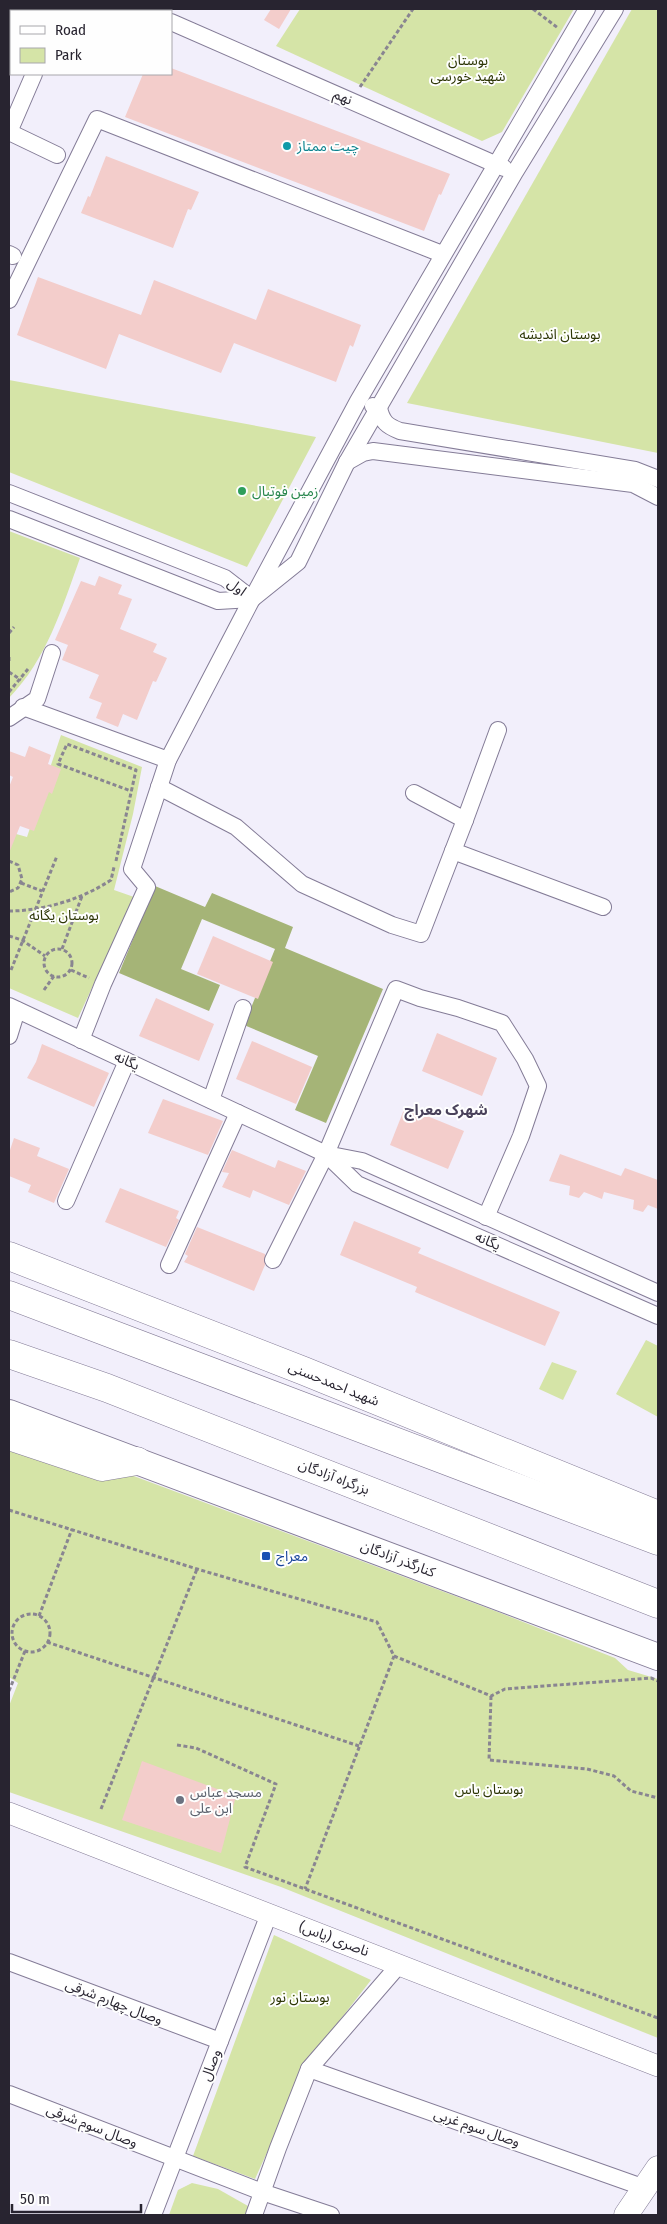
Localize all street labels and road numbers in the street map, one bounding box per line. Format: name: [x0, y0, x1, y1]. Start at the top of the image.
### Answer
street label: نهم: [330, 85, 355, 110]
street label: اول: [224, 574, 250, 600]
street label: یگانه: [112, 1048, 142, 1074]
street label: یگانه: [473, 1228, 503, 1254]
street label: شهید احمدحسنی: [286, 1358, 382, 1410]
street label: بزرگراه آزادگان: [296, 1456, 372, 1498]
street label: کنارگذر آزادگان: [358, 1537, 438, 1581]
street label: ناصری (یاس): [297, 1918, 372, 1960]
street label: وصال چهارم شرقی: [62, 1976, 165, 2030]
street label: وصال: [197, 2047, 225, 2083]
street label: وصال سوم شرقی: [43, 2101, 140, 2153]
street label: وصال سوم غربی: [431, 2105, 522, 2153]

